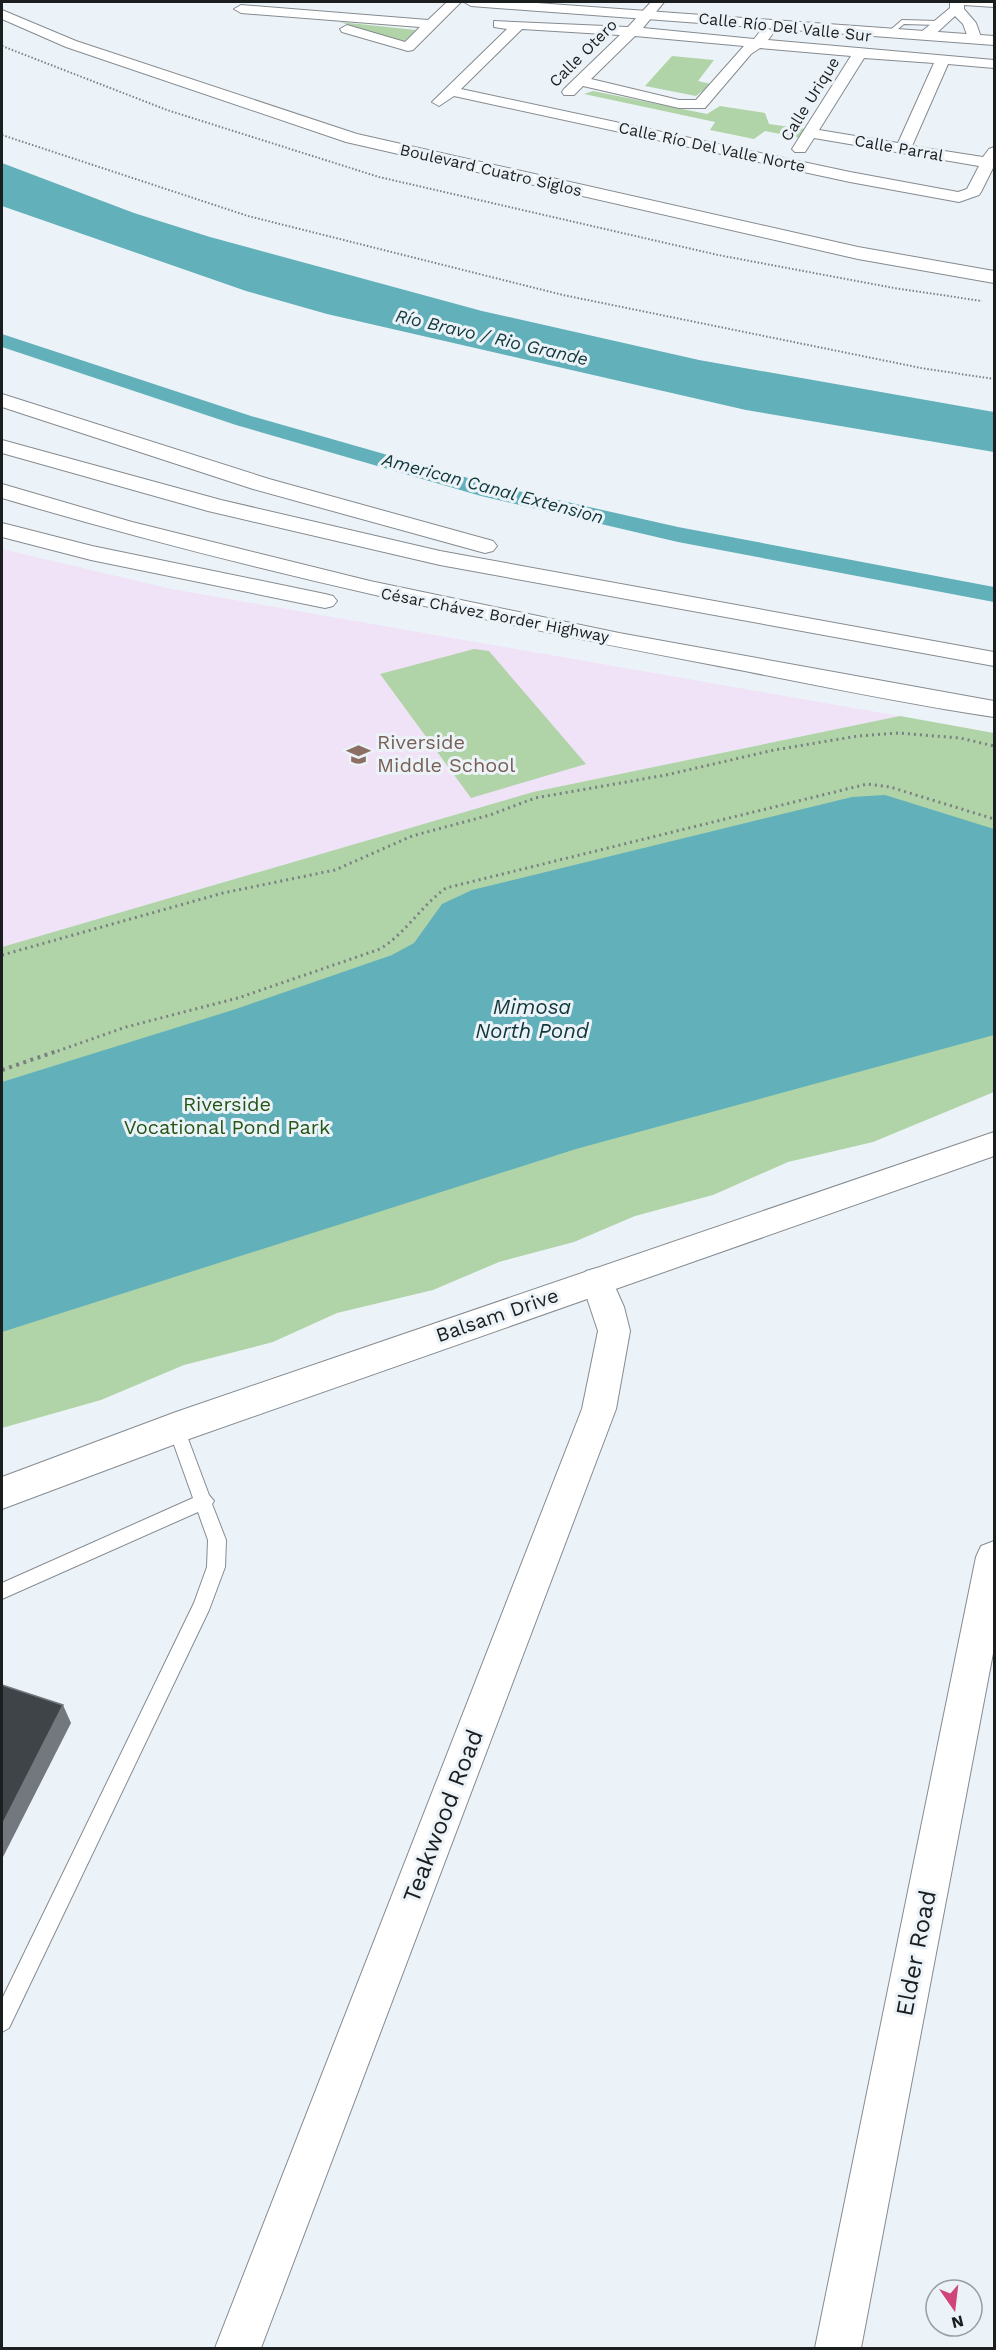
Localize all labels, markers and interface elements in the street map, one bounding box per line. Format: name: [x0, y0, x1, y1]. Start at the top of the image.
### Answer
street label: Calle Río Del Valle Sur: [698, 8, 873, 46]
street label: Calle Otero: [545, 15, 621, 91]
street label: Calle Urique: [777, 53, 843, 145]
street label: Calle Río Del Valle Norte: [617, 118, 807, 176]
street label: Calle Parral: [853, 131, 945, 165]
street label: Boulevard Cuatro Siglos: [398, 140, 584, 200]
water label: Río Bravo / Rio Grande: [394, 305, 590, 369]
water label: American Canal Extension: [379, 448, 606, 528]
street label: César Chávez Border Highway: [379, 584, 611, 647]
place label: Riverside Middle School: [377, 730, 515, 777]
school or university icon: Riverside Middle School: [346, 741, 372, 767]
water label: Mimosa North Pond: [475, 994, 590, 1043]
park label: Riverside Vocational Pond Park: [124, 1092, 330, 1139]
street label: Balsam Drive: [433, 1283, 561, 1347]
street label: Teakwood Road: [397, 1725, 489, 1907]
street label: Elder Road: [890, 1888, 942, 2018]
north arrow: [924, 2278, 984, 2338]
text: N: [949, 2311, 966, 2333]

